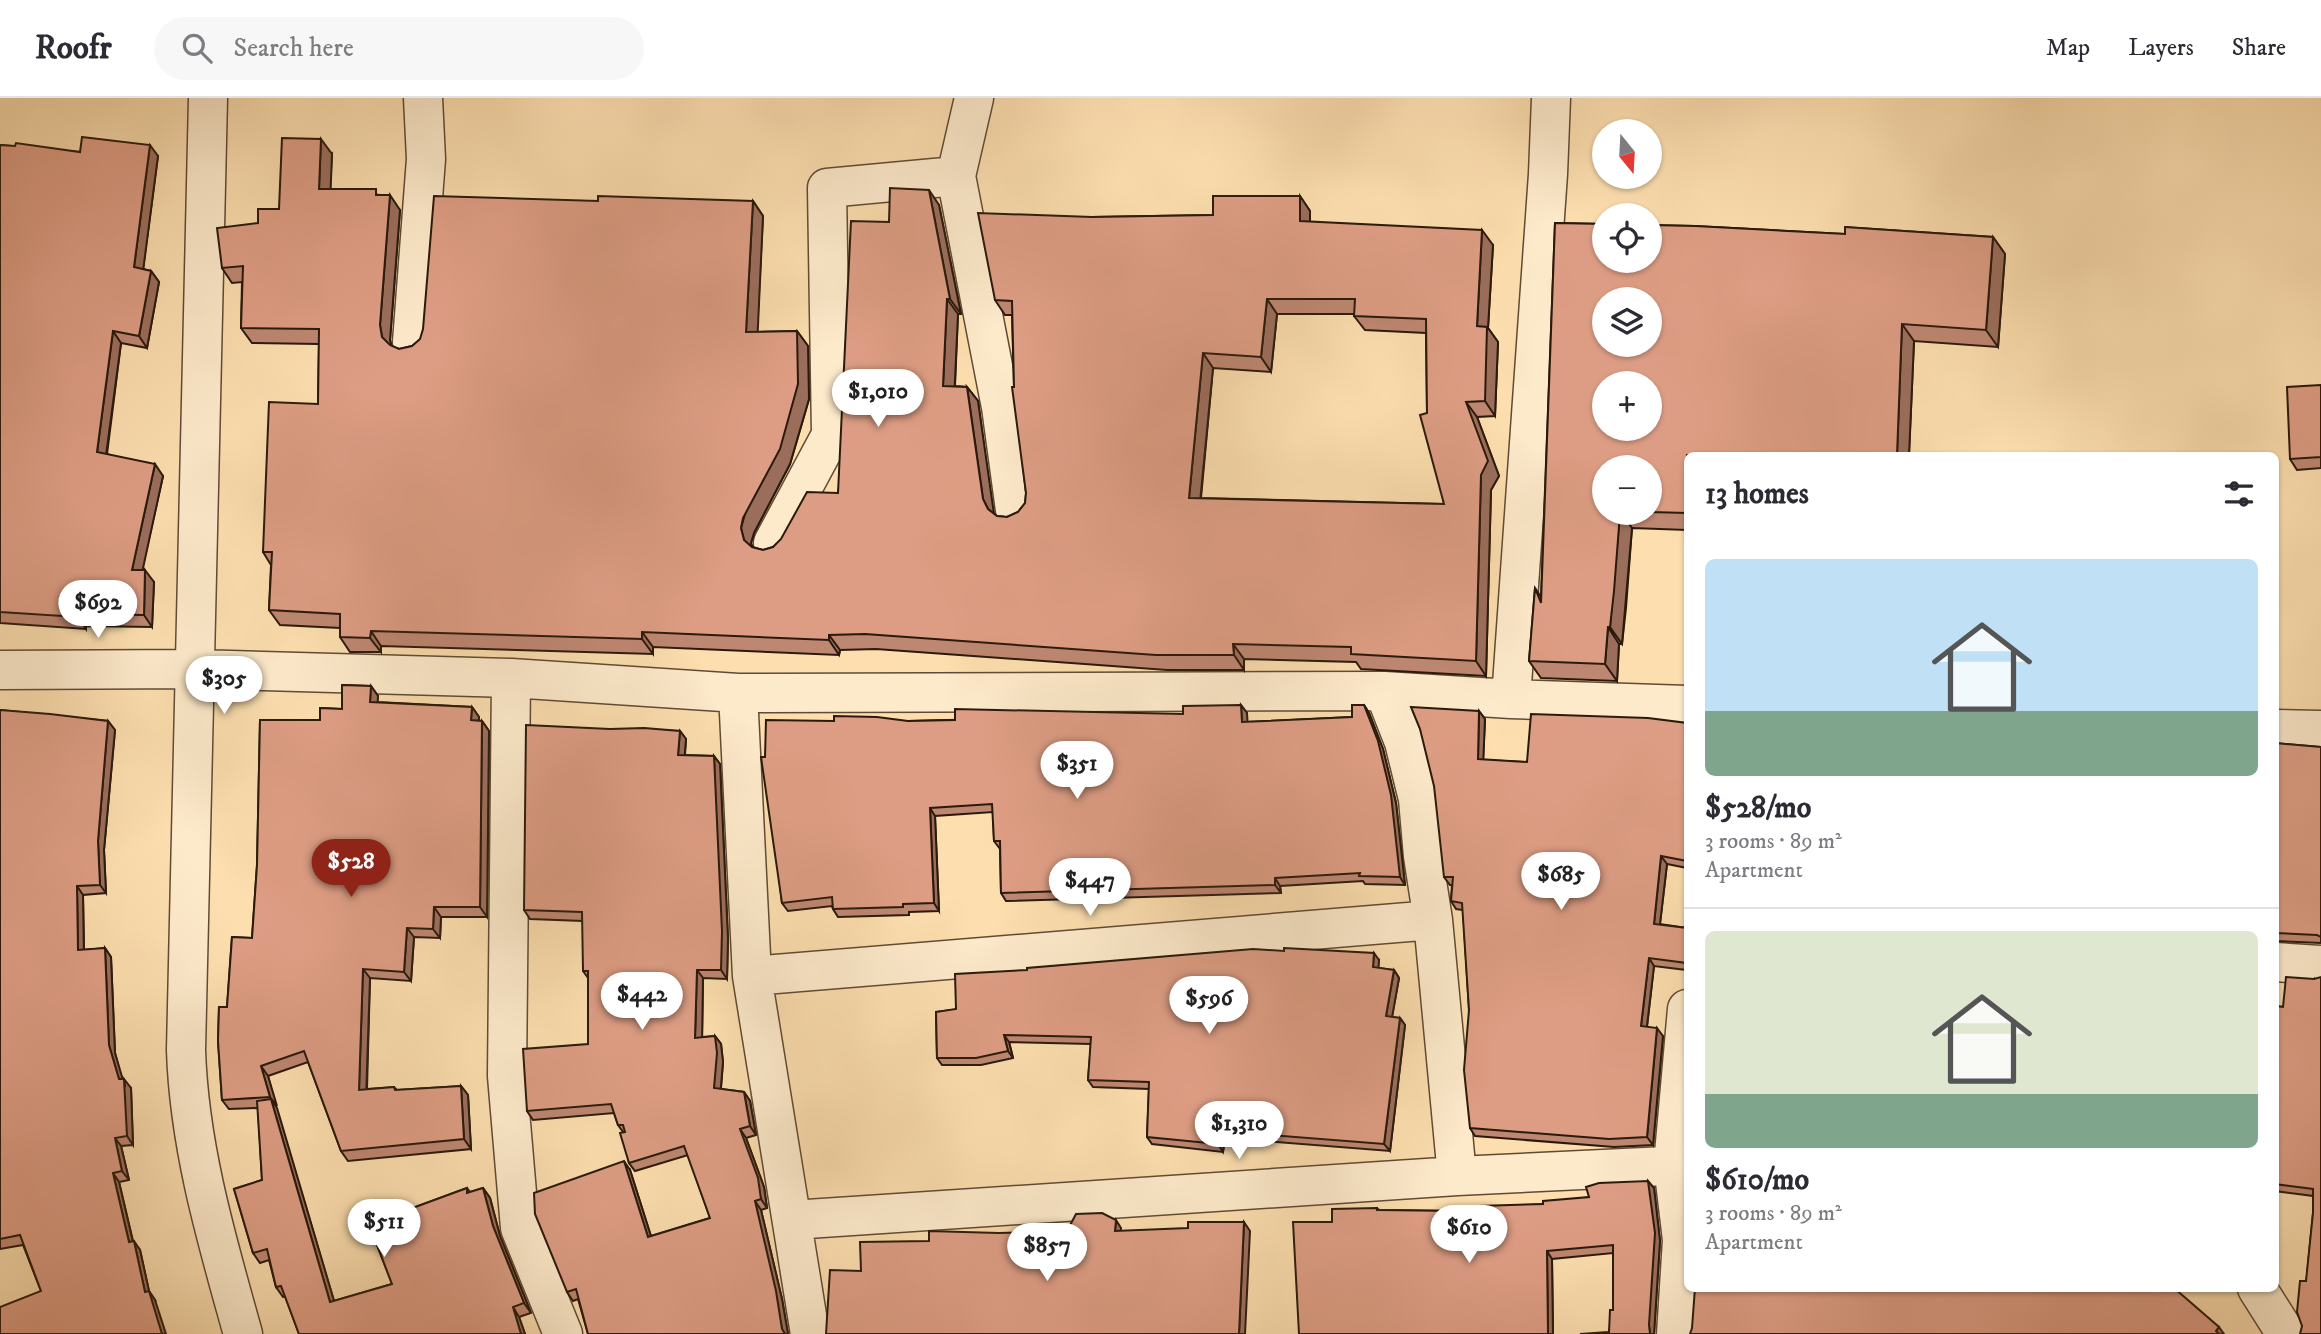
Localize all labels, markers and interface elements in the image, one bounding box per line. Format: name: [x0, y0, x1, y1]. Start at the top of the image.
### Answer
search box: [154, 17, 644, 80]
text: Roofr: [35, 28, 112, 69]
icon: search: [178, 29, 216, 67]
text: Search here: [234, 32, 354, 65]
text: Map: [2046, 33, 2090, 63]
text: Layers: [2128, 33, 2194, 63]
text: Share: [2232, 33, 2286, 63]
north arrow: [1592, 119, 1662, 189]
map controls: [1592, 119, 1662, 525]
button: locate: [1592, 203, 1662, 273]
button: layers: [1592, 287, 1662, 357]
pin: $1,010: [821, 370, 935, 429]
button: +: [1592, 371, 1662, 441]
text: $1,010: [848, 377, 908, 406]
button: −: [1592, 455, 1662, 525]
icon: filters: [2220, 475, 2258, 513]
text: 13 homes: [1705, 476, 1809, 513]
pin: $692: [57, 580, 139, 640]
text: $692: [74, 588, 122, 617]
icon: home: [1919, 604, 2045, 730]
pin: $305: [183, 656, 265, 716]
text: $305: [202, 664, 246, 693]
pin: $351: [1036, 742, 1118, 801]
text: $351: [1056, 749, 1098, 778]
text: $528/mo: [1705, 790, 1811, 827]
text: 3 rooms · 89 m²: [1705, 827, 1842, 856]
pin: $528: [310, 840, 392, 899]
text: $528: [328, 847, 374, 876]
pin: $685: [1520, 852, 1602, 912]
text: Apartment: [1705, 856, 1803, 885]
pin: $447: [1049, 858, 1131, 918]
text: $685: [1537, 860, 1585, 889]
text: $447: [1065, 866, 1115, 895]
pin: $442: [601, 972, 683, 1032]
pin: $596: [1168, 976, 1250, 1036]
icon: home: [1919, 976, 2045, 1102]
text: $442: [617, 980, 667, 1009]
text: $596: [1185, 984, 1233, 1013]
pin: $1,310: [1182, 1102, 1296, 1161]
text: $1,310: [1211, 1109, 1267, 1138]
text: $610/mo: [1705, 1162, 1809, 1199]
text: 3 rooms · 89 m²: [1705, 1199, 1842, 1228]
pin: $511: [343, 1200, 425, 1259]
pin: $610: [1428, 1206, 1510, 1265]
text: $511: [364, 1207, 404, 1236]
text: $610: [1446, 1213, 1492, 1242]
pin: $857: [1006, 1224, 1088, 1283]
text: Apartment: [1705, 1228, 1803, 1257]
text: $857: [1023, 1231, 1071, 1260]

